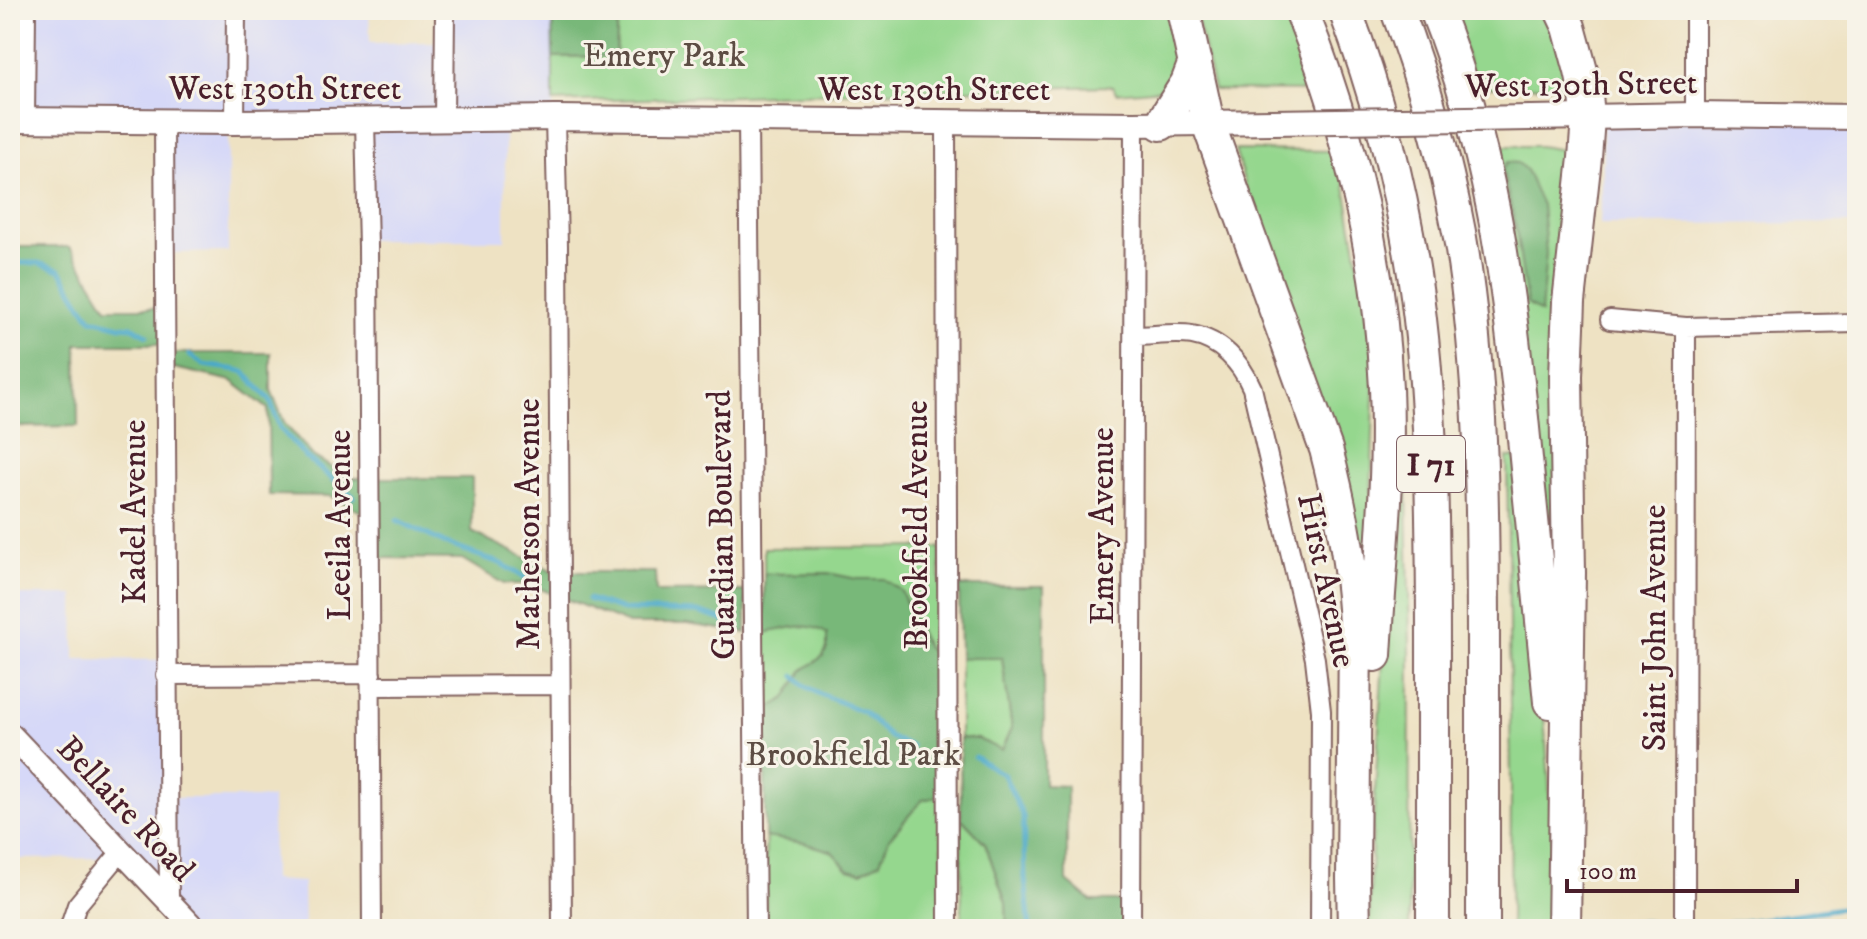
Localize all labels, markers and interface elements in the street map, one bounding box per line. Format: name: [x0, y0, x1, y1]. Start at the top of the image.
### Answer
park label: Emery Park: [582, 35, 746, 77]
street label: West 130th Street: [1463, 62, 1698, 108]
street label: West 130th Street: [167, 68, 402, 110]
street label: West 130th Street: [816, 69, 1051, 111]
street label: Guardian Boulevard: [699, 390, 745, 660]
street label: Matherson Avenue: [508, 398, 550, 650]
street label: Brookfield Avenue: [896, 400, 938, 650]
street label: Kadel Avenue: [114, 420, 156, 604]
street label: Emery Avenue: [1082, 427, 1124, 625]
street label: Leeila Avenue: [319, 429, 361, 621]
road number: I 71: [1397, 436, 1465, 492]
street label: Hirst Avenue: [1287, 489, 1365, 672]
street label: Saint John Avenue: [1634, 505, 1676, 752]
street label: Bellaire Road: [48, 728, 204, 891]
park label: Brookfield Park: [745, 734, 961, 776]
scale bar: [1567, 843, 1797, 893]
text: 100 m: [1579, 857, 1637, 887]

